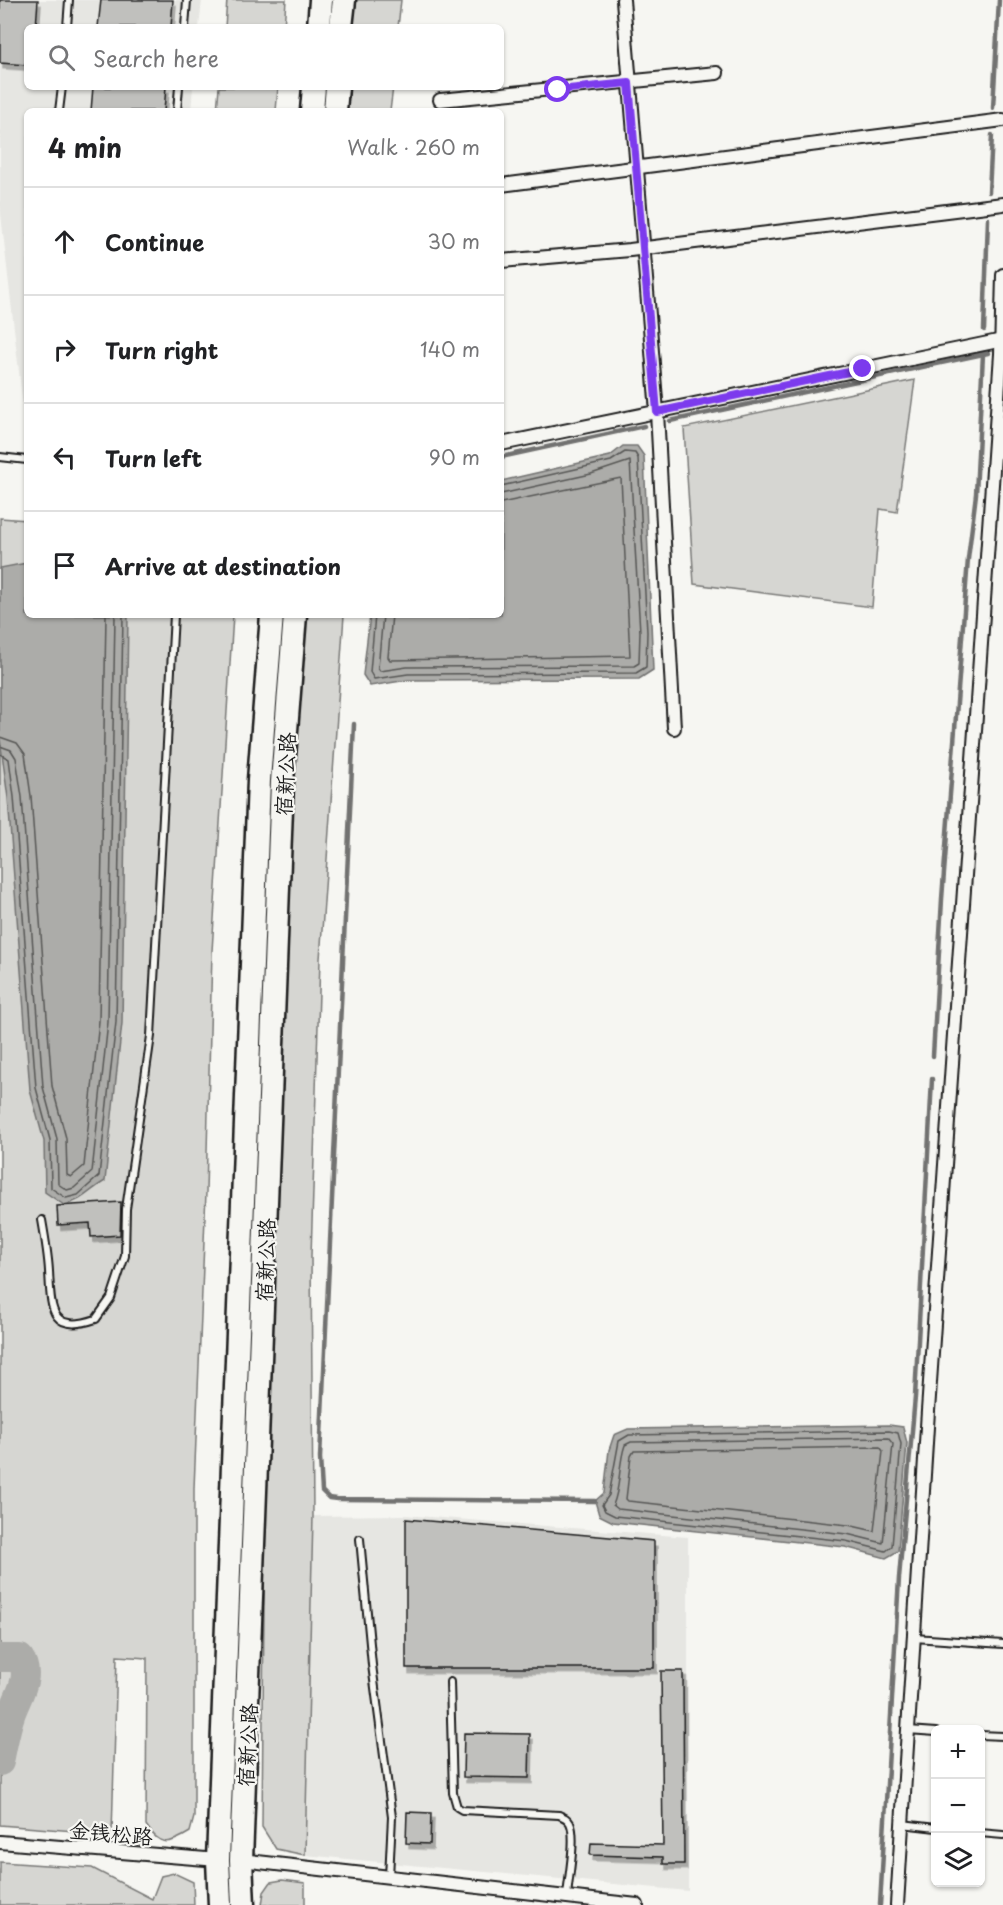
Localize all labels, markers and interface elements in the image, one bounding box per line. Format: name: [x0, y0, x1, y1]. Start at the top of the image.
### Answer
search box: [24, 24, 504, 90]
icon: search: [45, 41, 78, 74]
text: Search here: [93, 41, 219, 74]
route start: [544, 76, 570, 102]
text: 4 min: [48, 128, 122, 167]
text: Walk · 260 m: [347, 132, 480, 162]
icon: ahead: [48, 225, 81, 258]
text: Continue: [105, 225, 204, 258]
text: 30 m: [427, 226, 480, 256]
icon: right: [48, 333, 81, 366]
text: Turn right: [105, 333, 218, 366]
text: 140 m: [420, 334, 480, 364]
route end: [849, 355, 875, 381]
icon: left: [48, 441, 81, 474]
text: Turn left: [105, 441, 202, 474]
text: 90 m: [429, 442, 480, 472]
icon: arrive: [48, 549, 81, 582]
text: Arrive at destination: [105, 549, 341, 582]
street label: 宿新公路: [266, 731, 302, 817]
street label: 宿新公路: [247, 1217, 281, 1303]
street label: 宿新公路: [228, 1702, 264, 1788]
map controls: [931, 1725, 985, 1887]
button: +: [931, 1725, 985, 1779]
button: −: [931, 1779, 985, 1833]
street label: 金钱松路: [68, 1812, 154, 1852]
button: layers: [931, 1833, 985, 1887]

